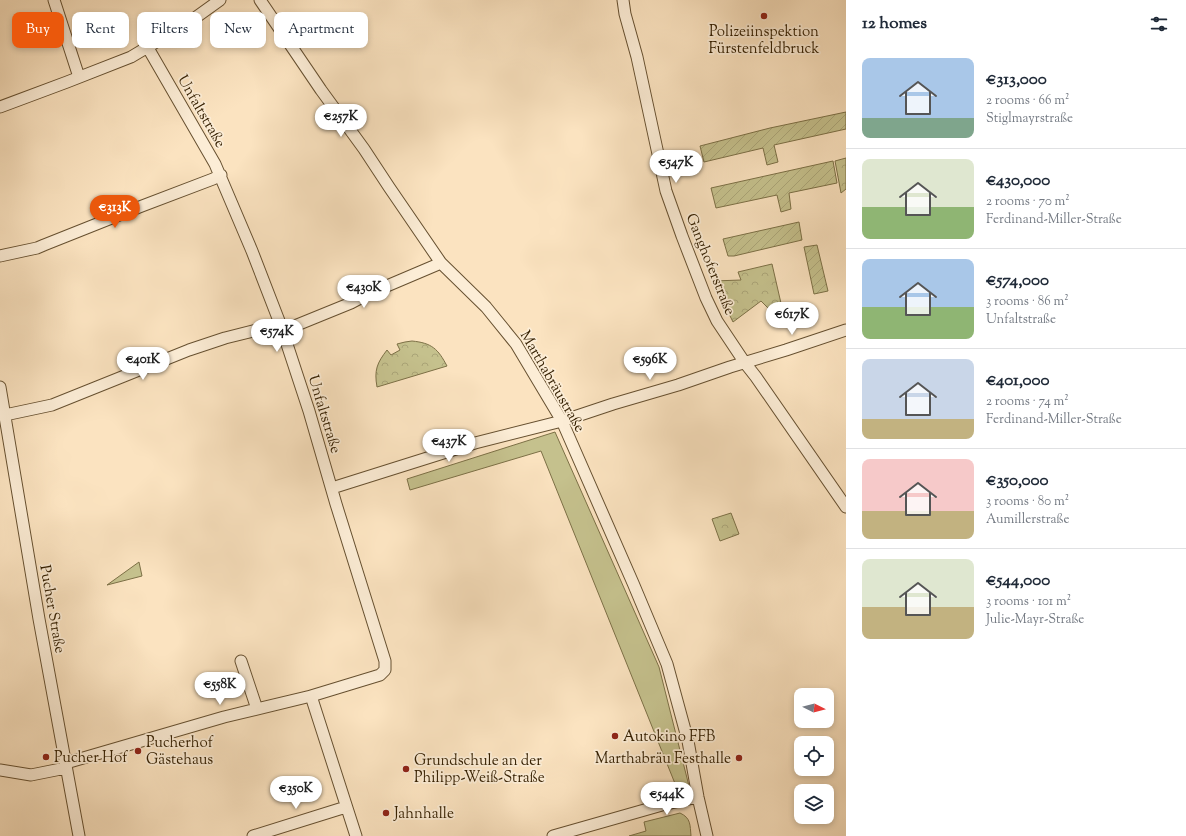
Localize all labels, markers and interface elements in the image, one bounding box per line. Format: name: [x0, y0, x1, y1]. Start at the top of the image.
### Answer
marker: Polizeiinspektion Fürstenfeldbruck: [759, 11, 769, 21]
chip: Buy: [12, 12, 64, 48]
chip: Rent: [72, 12, 129, 48]
chip: Filters: [137, 12, 202, 48]
chip: New: [210, 12, 266, 48]
chip: Apartment: [274, 12, 368, 48]
text: 12 homes: [862, 12, 927, 36]
icon: filters: [1148, 13, 1170, 35]
place label: Polizeiinspektion Fürstenfeldbruck: [709, 22, 820, 60]
text: €313,000: [986, 68, 1047, 92]
street label: Unfaltstraße: [171, 72, 230, 152]
icon: home: [894, 74, 942, 122]
text: 2 rooms · 66 m²: [986, 92, 1069, 110]
pin: €257K: [313, 104, 369, 138]
text: €257K: [324, 108, 358, 126]
text: Stiglmayrstraße: [986, 110, 1073, 128]
pin: €547K: [648, 150, 704, 184]
text: €547K: [659, 154, 693, 172]
text: €430,000: [986, 169, 1050, 193]
icon: home: [894, 175, 942, 223]
text: 2 rooms · 70 m²: [986, 193, 1070, 211]
pin: €313K: [87, 195, 143, 229]
text: €313K: [99, 199, 131, 217]
street label: Ganghoferstraße: [680, 211, 740, 319]
text: Ferdinand-Miller-Straße: [986, 211, 1122, 229]
text: €574,000: [986, 269, 1049, 293]
pin: €430K: [336, 275, 392, 309]
icon: home: [894, 275, 942, 323]
text: €430K: [346, 279, 382, 297]
text: 3 rooms · 86 m²: [986, 293, 1069, 311]
pin: €617K: [764, 302, 820, 336]
text: €617K: [775, 306, 809, 324]
text: Unfaltstraße: [986, 311, 1056, 329]
pin: €574K: [249, 319, 305, 353]
text: €574K: [260, 323, 294, 341]
street label: Marthabräustraße: [514, 327, 589, 437]
pin: €401K: [115, 347, 171, 381]
pin: €596K: [622, 347, 678, 381]
text: €401K: [126, 351, 160, 369]
text: €596K: [633, 351, 667, 369]
text: €401,000: [986, 369, 1050, 393]
street label: Unfaltstraße: [302, 373, 345, 456]
icon: home: [894, 375, 942, 423]
text: 2 rooms · 74 m²: [986, 393, 1069, 411]
text: Ferdinand-Miller-Straße: [986, 411, 1122, 429]
pin: €437K: [421, 429, 477, 463]
text: €437K: [431, 433, 467, 451]
text: €350,000: [986, 469, 1048, 493]
icon: home: [894, 475, 942, 523]
text: 3 rooms · 80 m²: [986, 493, 1069, 511]
text: Aumillerstraße: [986, 511, 1069, 529]
street label: Pucher Straße: [33, 563, 70, 655]
text: €544,000: [986, 569, 1050, 593]
icon: home: [894, 575, 942, 623]
text: 3 rooms · 101 m²: [986, 593, 1071, 611]
text: Julie-Mayr-Straße: [986, 611, 1084, 629]
pin: €558K: [192, 672, 248, 706]
text: €558K: [204, 676, 236, 694]
north arrow: [794, 688, 834, 728]
map controls: [794, 688, 834, 824]
place label: Autokino FFB: [623, 727, 716, 748]
marker: Autokino FFB: [610, 731, 620, 741]
place label: Pucherhof Gästehaus: [146, 733, 214, 771]
button: locate: [794, 736, 834, 776]
marker: Pucherhof Gästehaus: [133, 746, 143, 756]
place label: Pucher Hof: [54, 748, 128, 769]
place label: Marthabräu Festhalle: [595, 749, 731, 770]
place label: Grundschule an der Philipp-Weiß-Straße: [414, 751, 545, 789]
marker: Pucher Hof: [41, 752, 51, 762]
marker: Marthabräu Festhalle: [734, 753, 744, 763]
marker: Grundschule an der Philipp-Weiß-Straße: [401, 764, 411, 774]
pin: €350K: [268, 776, 324, 810]
text: €350K: [279, 780, 313, 798]
pin: €544K: [639, 782, 695, 816]
button: layers: [794, 784, 834, 824]
text: €544K: [650, 786, 684, 804]
place label: Jahnhalle: [393, 804, 454, 825]
marker: Jahnhalle: [381, 808, 391, 818]

